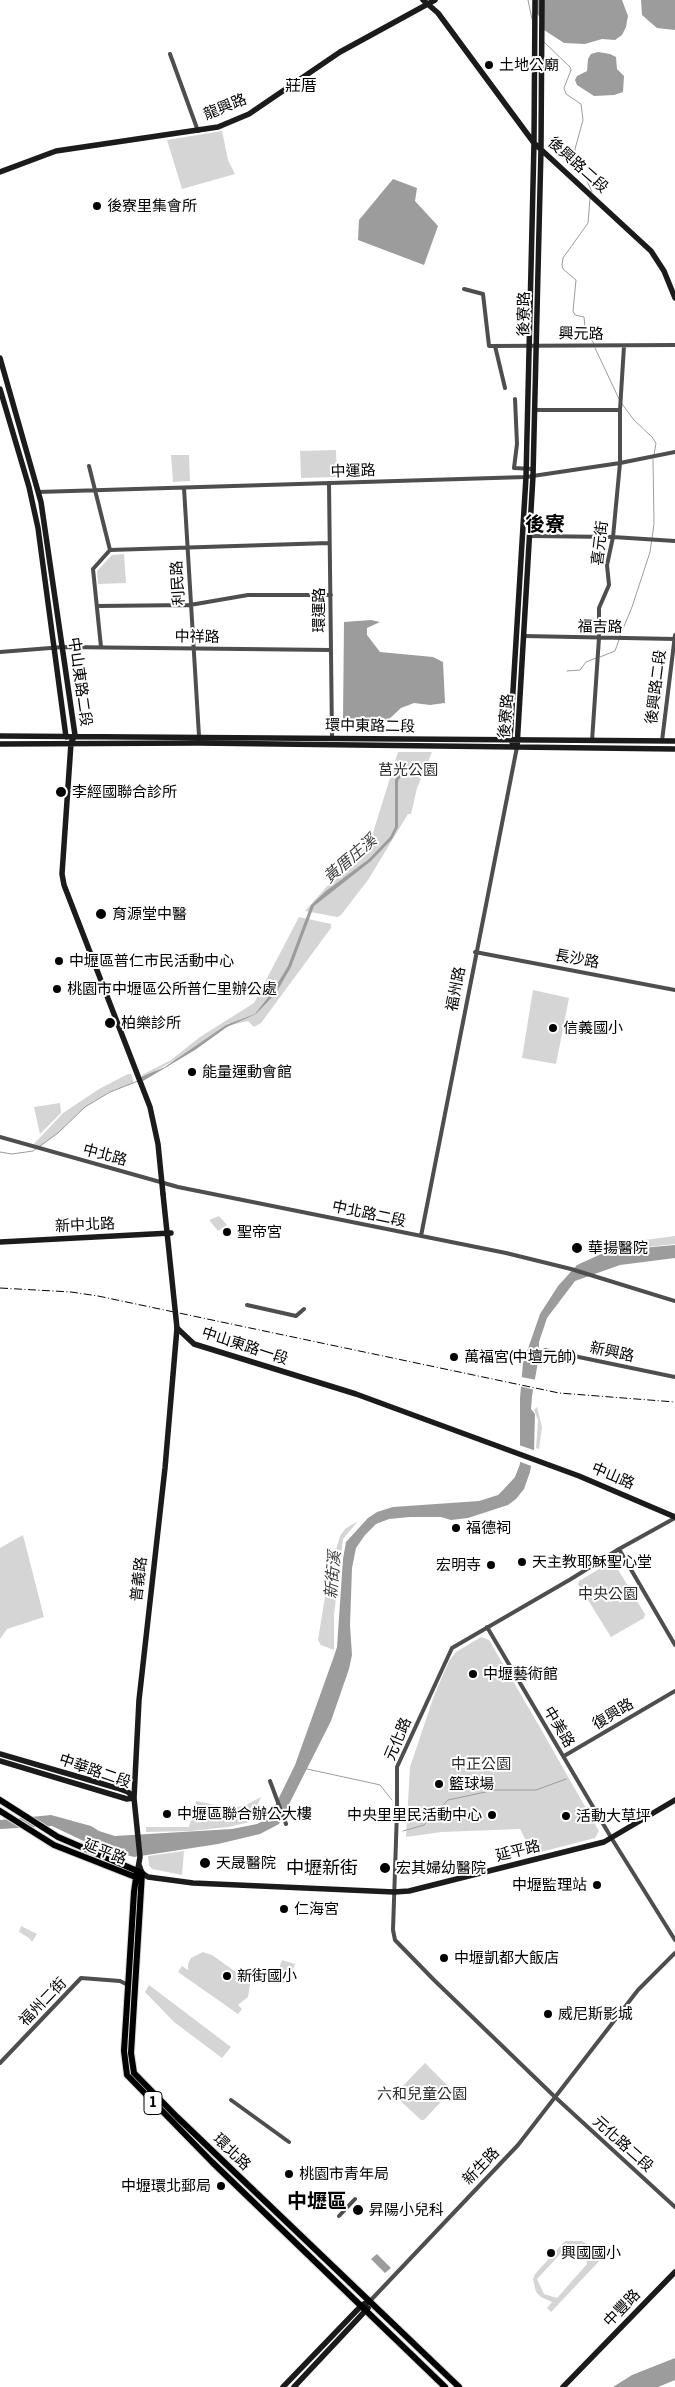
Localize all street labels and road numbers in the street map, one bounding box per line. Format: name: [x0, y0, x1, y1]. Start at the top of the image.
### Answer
street label: 龍興路: [201, 90, 249, 124]
street label: 後興路二段: [544, 133, 612, 197]
street label: 後寮路: [515, 291, 533, 337]
street label: 興元路: [558, 325, 604, 343]
street label: 中運路: [330, 461, 376, 481]
street label: 喜元街: [588, 520, 612, 566]
street label: 利民路: [168, 560, 188, 606]
street label: 環運路: [310, 588, 328, 632]
street label: 福吉路: [577, 618, 623, 636]
street label: 中祥路: [174, 628, 220, 646]
street label: 中山東路二段: [65, 636, 95, 728]
street label: 後興路二段: [642, 649, 670, 725]
street label: 後寮路: [495, 693, 517, 739]
street label: 環中東路二段: [325, 716, 415, 736]
street label: 長沙路: [553, 946, 601, 972]
street label: 福州路: [443, 965, 469, 1013]
street label: 中北路: [81, 1140, 129, 1170]
street label: 中北路二段: [330, 1197, 408, 1231]
street label: 新中北路: [55, 1214, 115, 1236]
street label: 中山東路一段: [199, 1324, 291, 1368]
street label: 新興路: [588, 1339, 636, 1365]
street label: 中山路: [589, 1459, 637, 1493]
street label: 普義路: [127, 1556, 151, 1602]
street label: 復興路: [589, 1695, 637, 1733]
street label: 中美路: [540, 1703, 578, 1751]
street label: 元化路: [381, 1715, 415, 1763]
street label: 中華路二段: [57, 1750, 133, 1792]
street label: 延平路: [81, 1836, 129, 1868]
street label: 延平路: [494, 1837, 542, 1865]
street label: 福州二街: [16, 1974, 70, 2030]
road number: 1: [144, 2092, 162, 2114]
street label: 元化路二段: [589, 2112, 657, 2176]
street label: 環北路: [210, 2130, 254, 2174]
street label: 新生路: [459, 2144, 503, 2188]
street label: 中豐路: [600, 2286, 644, 2330]

